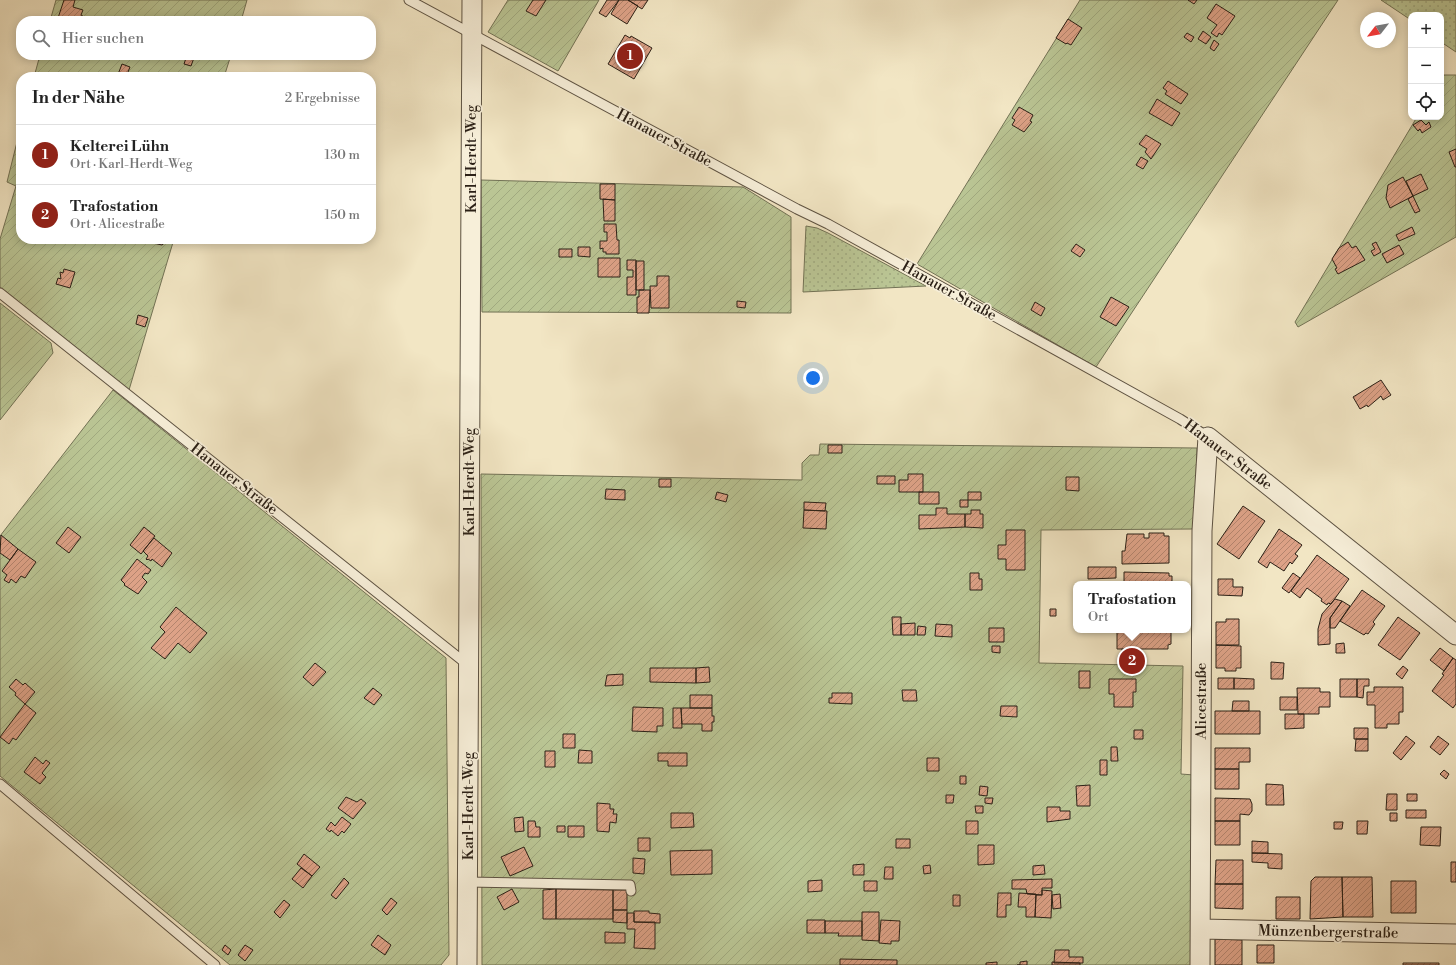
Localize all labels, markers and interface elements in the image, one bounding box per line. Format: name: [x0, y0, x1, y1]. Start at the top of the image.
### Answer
north arrow: [1360, 12, 1396, 48]
map controls: [1408, 12, 1444, 120]
button: +: [1408, 12, 1444, 48]
search box: [16, 16, 376, 60]
icon: search: [30, 27, 52, 49]
text: Hier suchen: [62, 29, 144, 48]
pin: 1: [617, 41, 643, 71]
button: −: [1408, 48, 1444, 84]
button: locate: [1408, 84, 1444, 120]
text: In der Nähe: [32, 87, 125, 109]
text: 2 Ergebnisse: [285, 90, 360, 106]
street label: Karl-Herdt-Weg: [462, 104, 481, 213]
street label: Hanauer Straße: [613, 105, 715, 171]
text: Kelterei Lühn: [70, 137, 169, 156]
text: 1: [42, 147, 48, 163]
text: 130 m: [325, 147, 360, 163]
text: Ort · Karl-Herdt-Weg: [70, 156, 192, 172]
text: Trafostation: [70, 197, 158, 216]
text: 2: [41, 207, 49, 223]
text: 150 m: [325, 207, 360, 223]
text: Ort · Alicestraße: [70, 216, 165, 232]
street label: Hanauer Straße: [898, 257, 1000, 325]
your location: [803, 368, 823, 388]
street label: Hanauer Straße: [1180, 416, 1276, 494]
street label: Karl-Herdt-Weg: [460, 427, 479, 536]
street label: Hanauer Straße: [186, 439, 282, 519]
popup: [1073, 581, 1191, 633]
text: Trafostation: [1088, 590, 1176, 609]
text: Ort: [1088, 609, 1109, 625]
pin: 2: [1119, 646, 1145, 676]
street label: Alicestraße: [1192, 663, 1211, 740]
street label: Karl-Herdt-Weg: [459, 751, 478, 860]
street label: Münzenbergerstraße: [1258, 921, 1398, 943]

